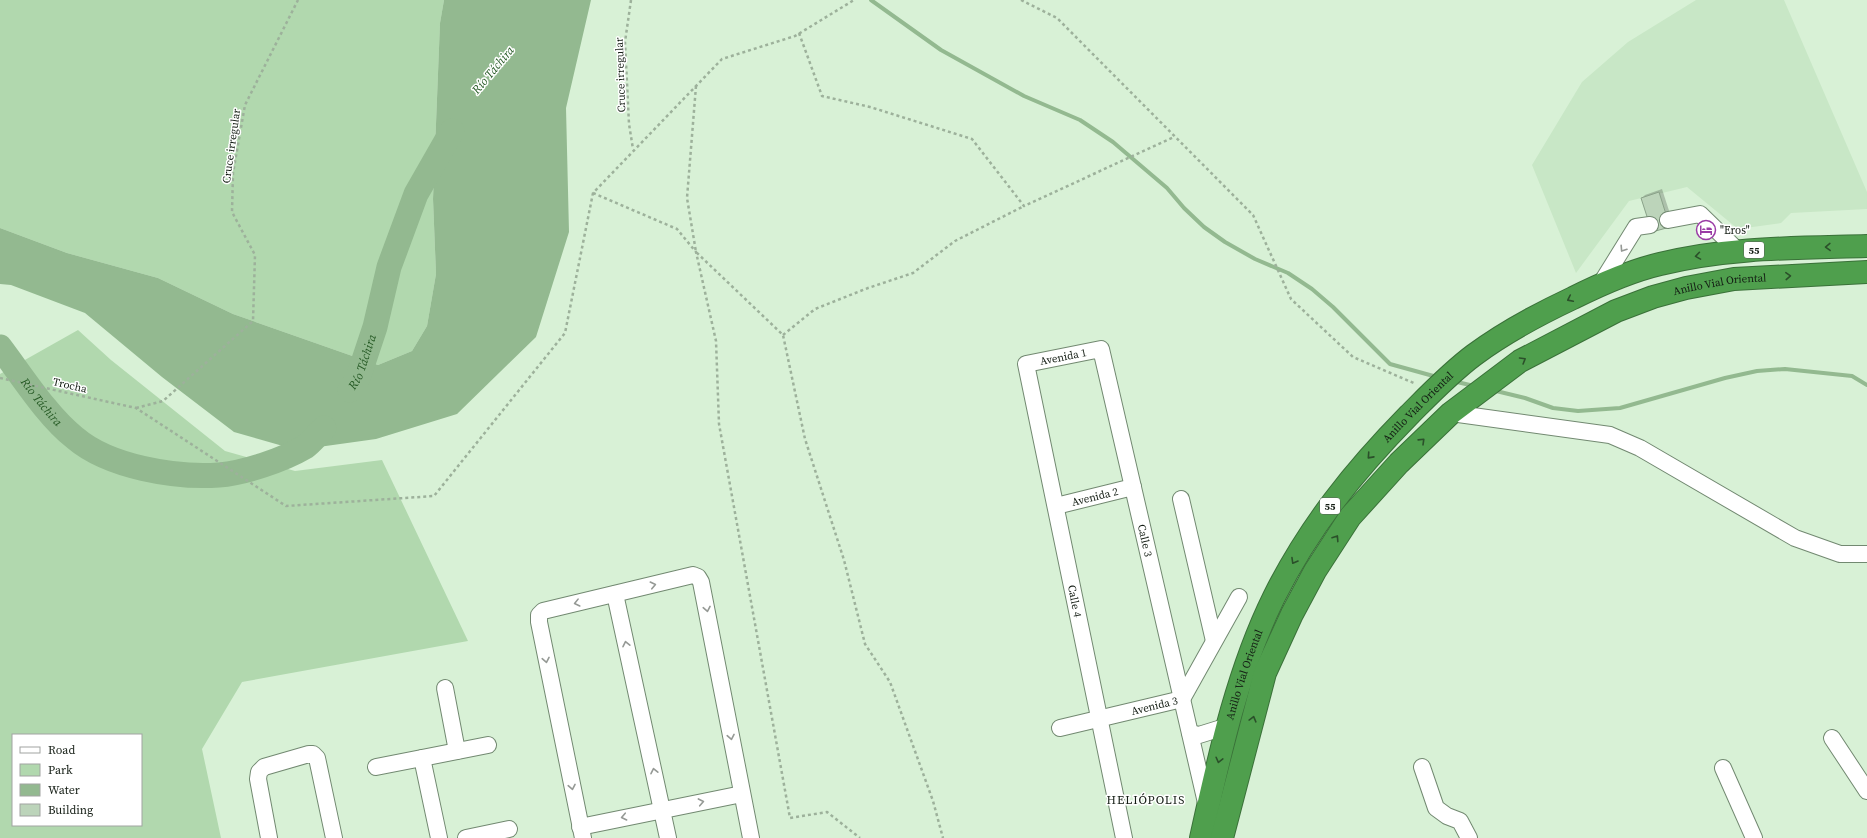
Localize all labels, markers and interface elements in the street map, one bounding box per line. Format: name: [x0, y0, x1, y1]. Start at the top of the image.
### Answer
street label: Cruce irregular: [612, 37, 629, 113]
water label: Río Táchira: [468, 42, 518, 98]
street label: Cruce irregular: [219, 108, 244, 184]
hotel icon: "Eros": [1695, 219, 1717, 241]
place label: "Eros": [1720, 223, 1750, 238]
road number: 55: [1744, 242, 1764, 258]
one-way arrow: [1825, 243, 1831, 252]
one-way arrow: [1620, 245, 1627, 252]
one-way arrow: [1695, 251, 1702, 260]
street label: Anillo Vial Oriental: [1671, 270, 1767, 299]
one-way arrow: [1785, 272, 1791, 281]
one-way arrow: [1566, 294, 1574, 302]
water label: Río Táchira: [344, 332, 380, 394]
street label: Avenida 1: [1039, 345, 1088, 369]
one-way arrow: [1519, 358, 1526, 365]
street label: Anillo Vial Oriental: [1380, 368, 1457, 446]
water label: Río Táchira: [17, 374, 66, 430]
street label: Trocha: [51, 374, 89, 397]
one-way arrow: [1417, 438, 1425, 446]
one-way arrow: [1367, 451, 1374, 458]
street label: Avenida 2: [1070, 484, 1120, 510]
road number: 55: [1320, 498, 1340, 514]
street label: Calle 3: [1134, 523, 1156, 559]
one-way arrow: [1331, 536, 1338, 543]
one-way arrow: [1292, 557, 1299, 564]
one-way arrow: [650, 581, 656, 589]
street label: Calle 4: [1064, 584, 1085, 619]
one-way arrow: [574, 598, 581, 607]
one-way arrow: [702, 606, 710, 613]
street label: Anillo Vial Oriental: [1222, 627, 1267, 722]
one-way arrow: [623, 641, 631, 647]
one-way arrow: [542, 657, 550, 663]
street label: Avenida 3: [1130, 693, 1180, 719]
one-way arrow: [1248, 716, 1257, 723]
legend: [12, 734, 142, 826]
one-way arrow: [726, 734, 735, 740]
text: Road: [48, 742, 75, 758]
one-way arrow: [1216, 757, 1224, 764]
text: Park: [48, 762, 73, 778]
one-way arrow: [650, 768, 658, 774]
text: Water: [48, 782, 80, 798]
one-way arrow: [567, 784, 576, 790]
district label: HELIÓPOLIS: [1107, 792, 1185, 808]
one-way arrow: [697, 798, 704, 806]
text: Building: [48, 802, 93, 818]
one-way arrow: [621, 813, 627, 821]

